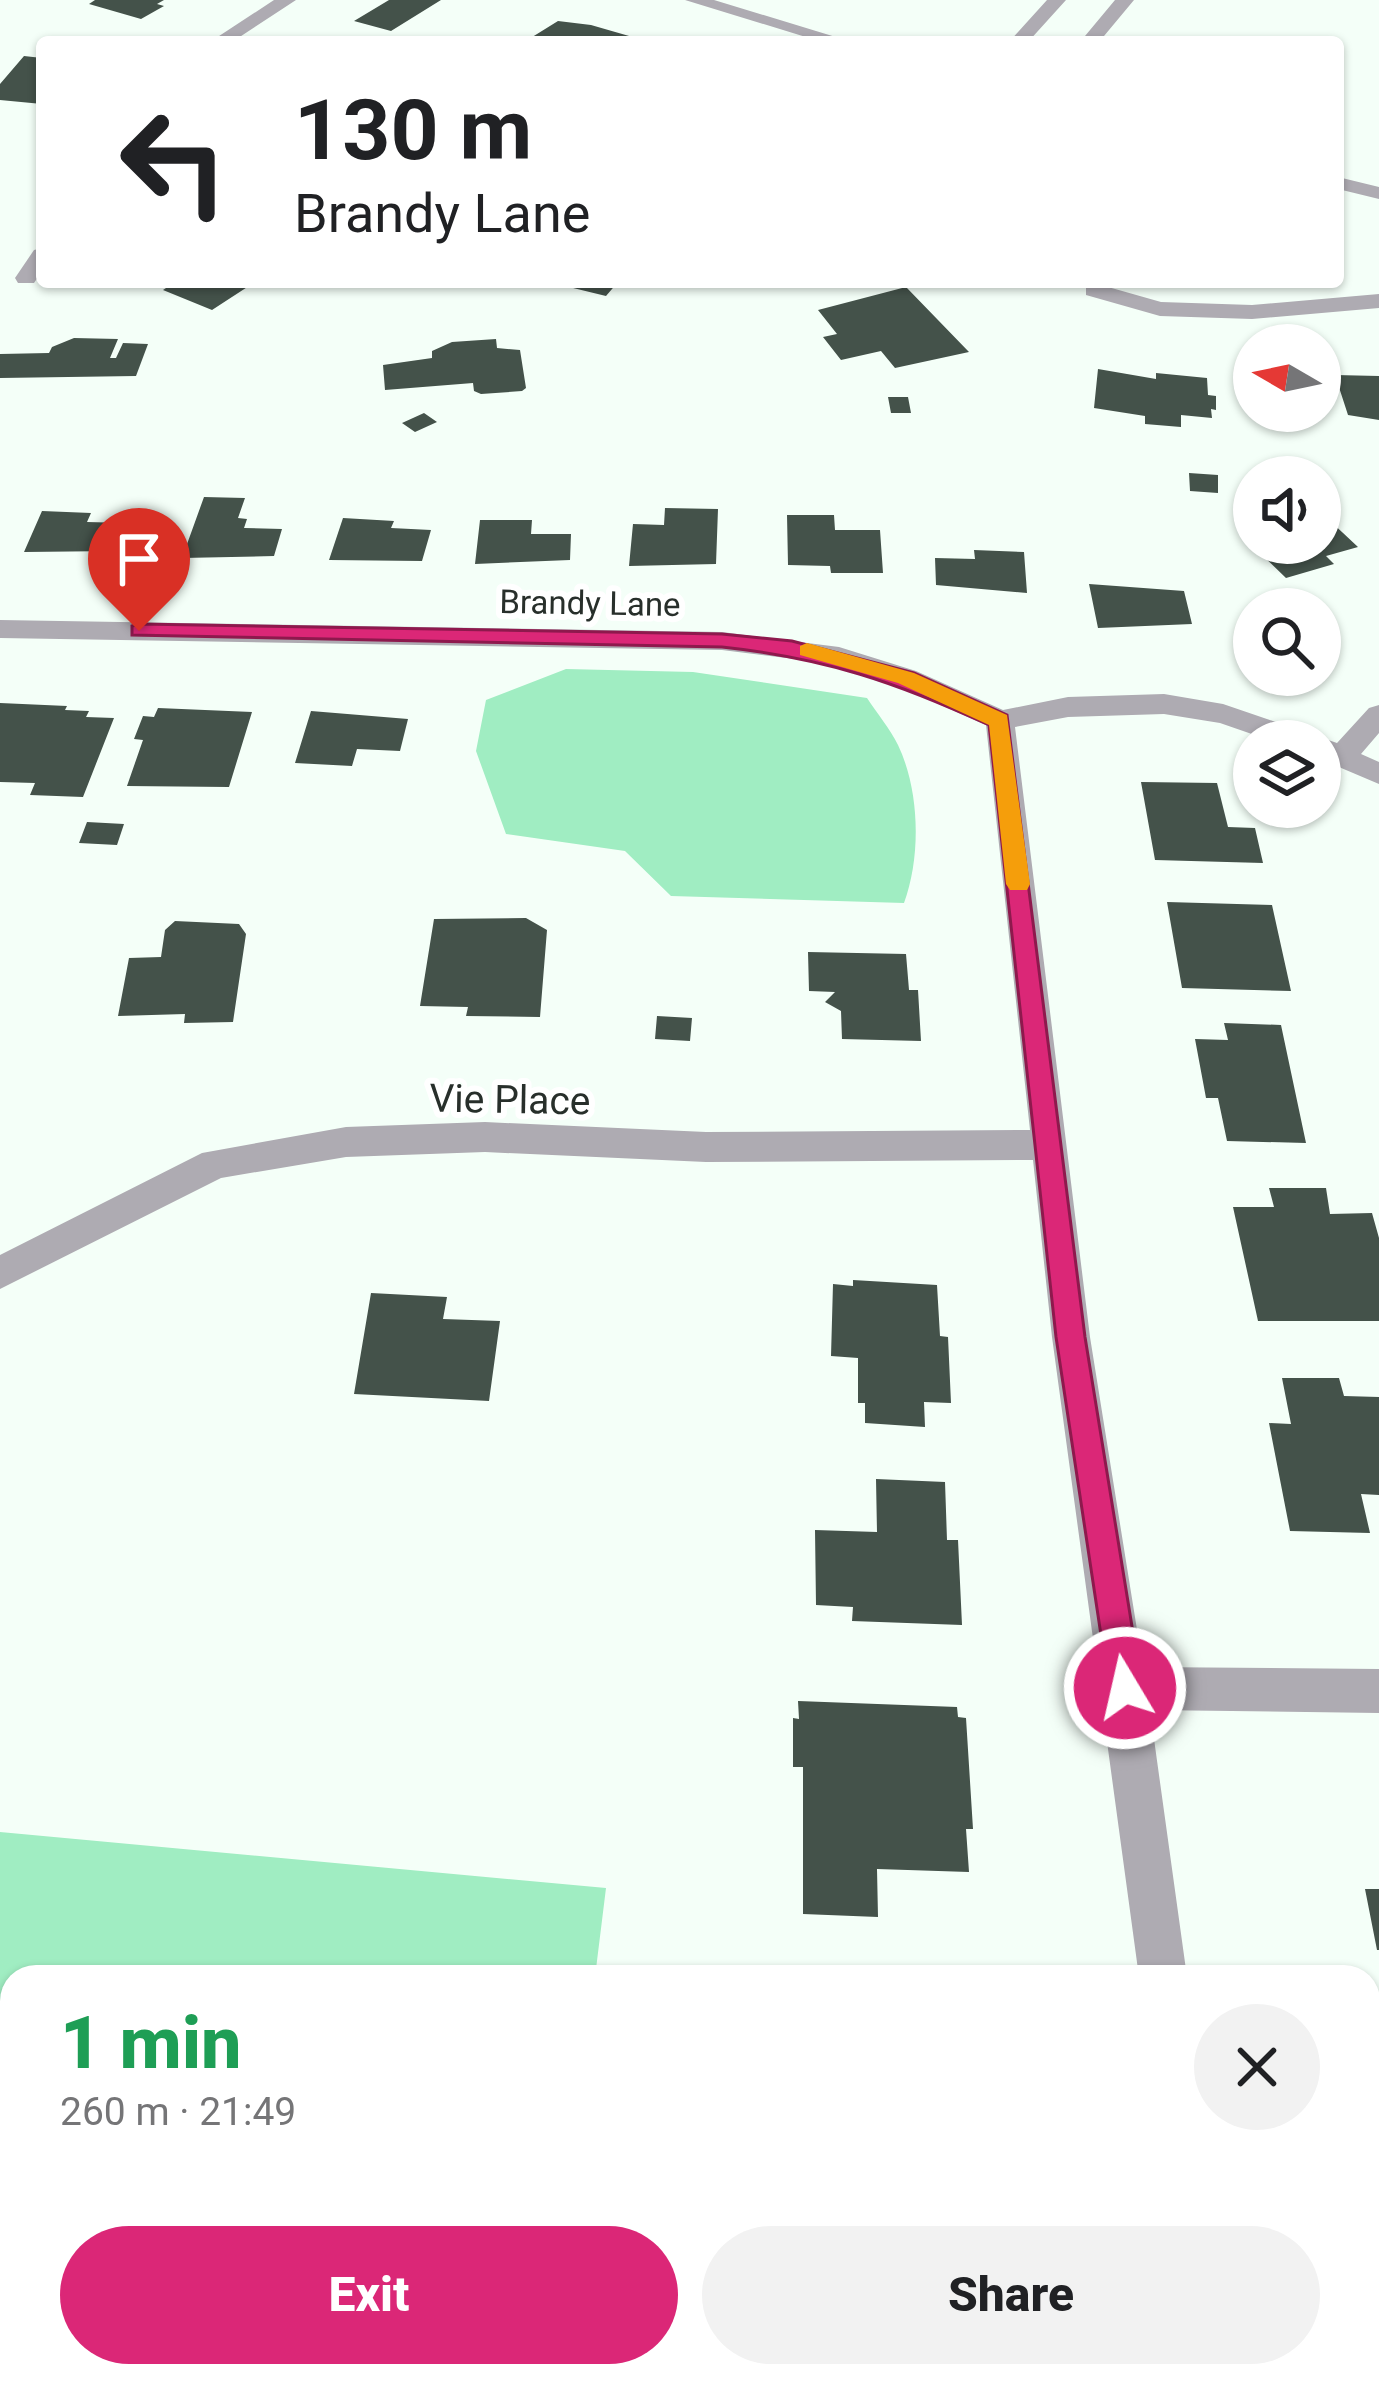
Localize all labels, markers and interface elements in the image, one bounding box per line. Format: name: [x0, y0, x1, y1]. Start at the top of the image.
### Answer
text: 130 m: [294, 81, 532, 180]
icon: left: [96, 84, 252, 240]
text: Brandy Lane: [294, 182, 590, 245]
north arrow: [1233, 324, 1341, 432]
map controls: [1233, 324, 1341, 828]
button: sound: [1233, 456, 1341, 564]
pin: [88, 508, 190, 631]
icon: arrive: [106, 526, 172, 592]
street label: Brandy Lane: [499, 582, 681, 624]
button: search: [1233, 588, 1341, 696]
button: layers: [1233, 720, 1341, 828]
street label: Vie Place: [429, 1076, 591, 1124]
position arrow: [1062, 1625, 1188, 1751]
text: 1 min: [60, 2001, 242, 2086]
button: close: [1194, 2004, 1320, 2130]
text: 260 m · 21:49: [60, 2089, 296, 2135]
button: Exit: [60, 2226, 678, 2364]
button: Share: [702, 2226, 1320, 2364]

